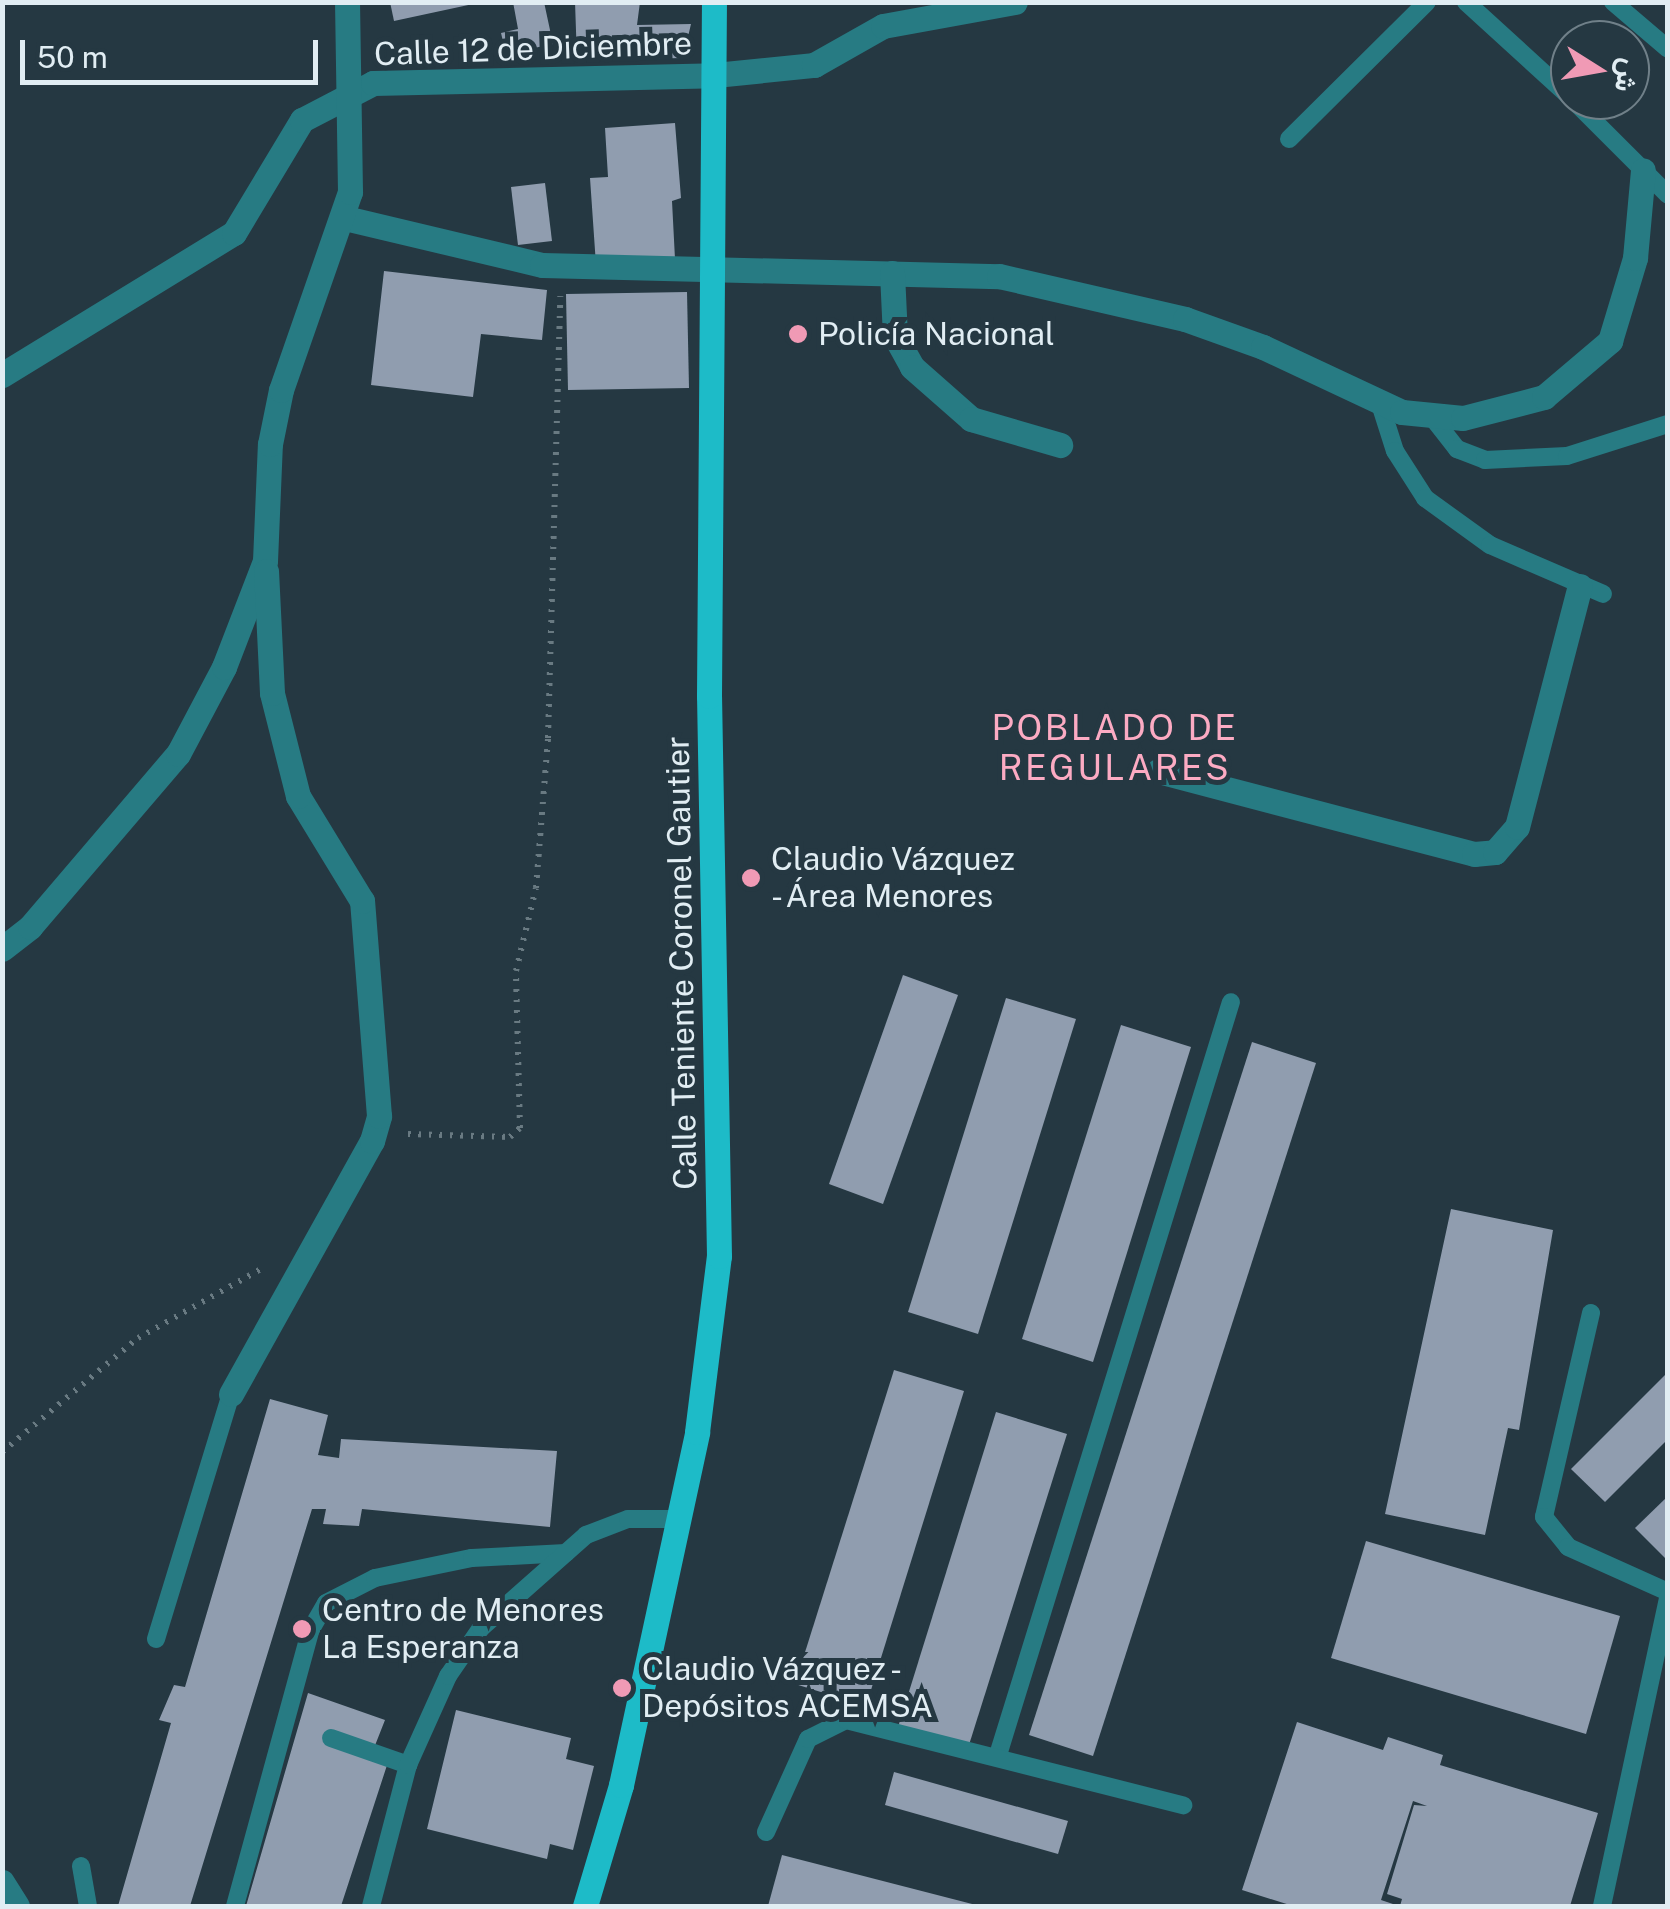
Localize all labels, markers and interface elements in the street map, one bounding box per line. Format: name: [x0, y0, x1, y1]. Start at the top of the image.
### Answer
scale bar: [25, 20, 322, 82]
north arrow: [1550, 20, 1650, 120]
street label: Calle 12 de Diciembre: [373, 24, 693, 74]
text: 50 m: [37, 39, 108, 75]
text: ش: [1609, 56, 1647, 95]
place label: Policía Nacional: [818, 315, 1055, 353]
marker: Policía Nacional: [787, 323, 809, 345]
district label: POBLADO DE REGULARES: [992, 707, 1238, 789]
street label: Calle Teniente Coronel Gautier: [659, 736, 705, 1190]
place label: Claudio Vázquez - Área Menores: [771, 841, 1016, 916]
marker: Claudio Vázquez - Área Menores: [740, 867, 762, 889]
place label: Centro de Menores La Esperanza: [322, 1592, 605, 1667]
marker: Centro de Menores La Esperanza: [291, 1618, 313, 1640]
place label: Claudio Vázquez - Depósitos ACEMSA: [642, 1651, 933, 1726]
marker: Claudio Vázquez - Depósitos ACEMSA: [611, 1677, 633, 1699]

